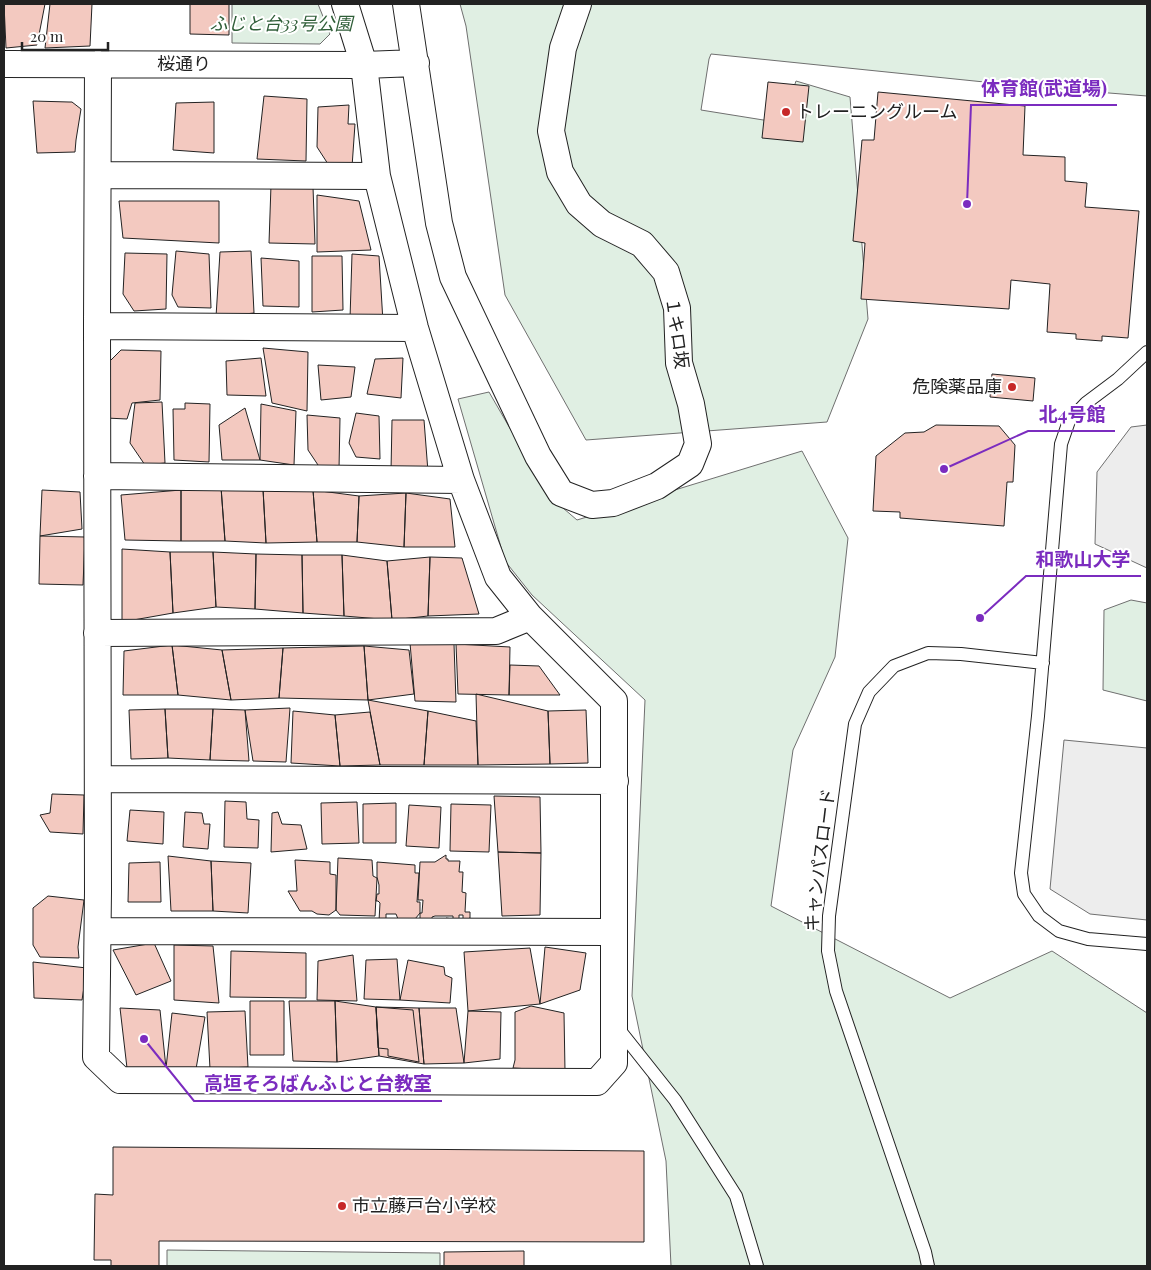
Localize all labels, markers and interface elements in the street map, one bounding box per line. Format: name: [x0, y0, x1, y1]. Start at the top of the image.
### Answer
park label: ふじと台33号公園: [209, 11, 356, 35]
scale bar: [22, 20, 109, 52]
text: 20 m: [30, 26, 64, 46]
street label: 桜通り: [157, 51, 211, 75]
callout: 体育館(武道場): [971, 71, 1117, 105]
text: 体育館(武道場): [981, 74, 1107, 100]
place label: トレーニングルーム: [796, 99, 957, 123]
marker: トレーニングルーム: [780, 106, 792, 118]
street label: １キロ坂: [661, 296, 695, 370]
place label: 危険薬品庫: [912, 374, 1002, 398]
marker: 危険薬品庫: [1006, 381, 1018, 393]
callout: 北4号館: [1028, 397, 1115, 431]
text: 北4号館: [1038, 400, 1106, 426]
callout: 和歌山大学: [1026, 542, 1141, 576]
text: 和歌山大学: [1035, 545, 1131, 571]
street label: キャンパスロード: [798, 787, 840, 933]
callout: 高垣そろばんふじと台教室: [194, 1067, 442, 1101]
text: 高垣そろばんふじと台教室: [204, 1069, 432, 1095]
place label: 市立藤戸台小学校: [352, 1193, 496, 1217]
marker: 市立藤戸台小学校: [336, 1200, 348, 1212]

